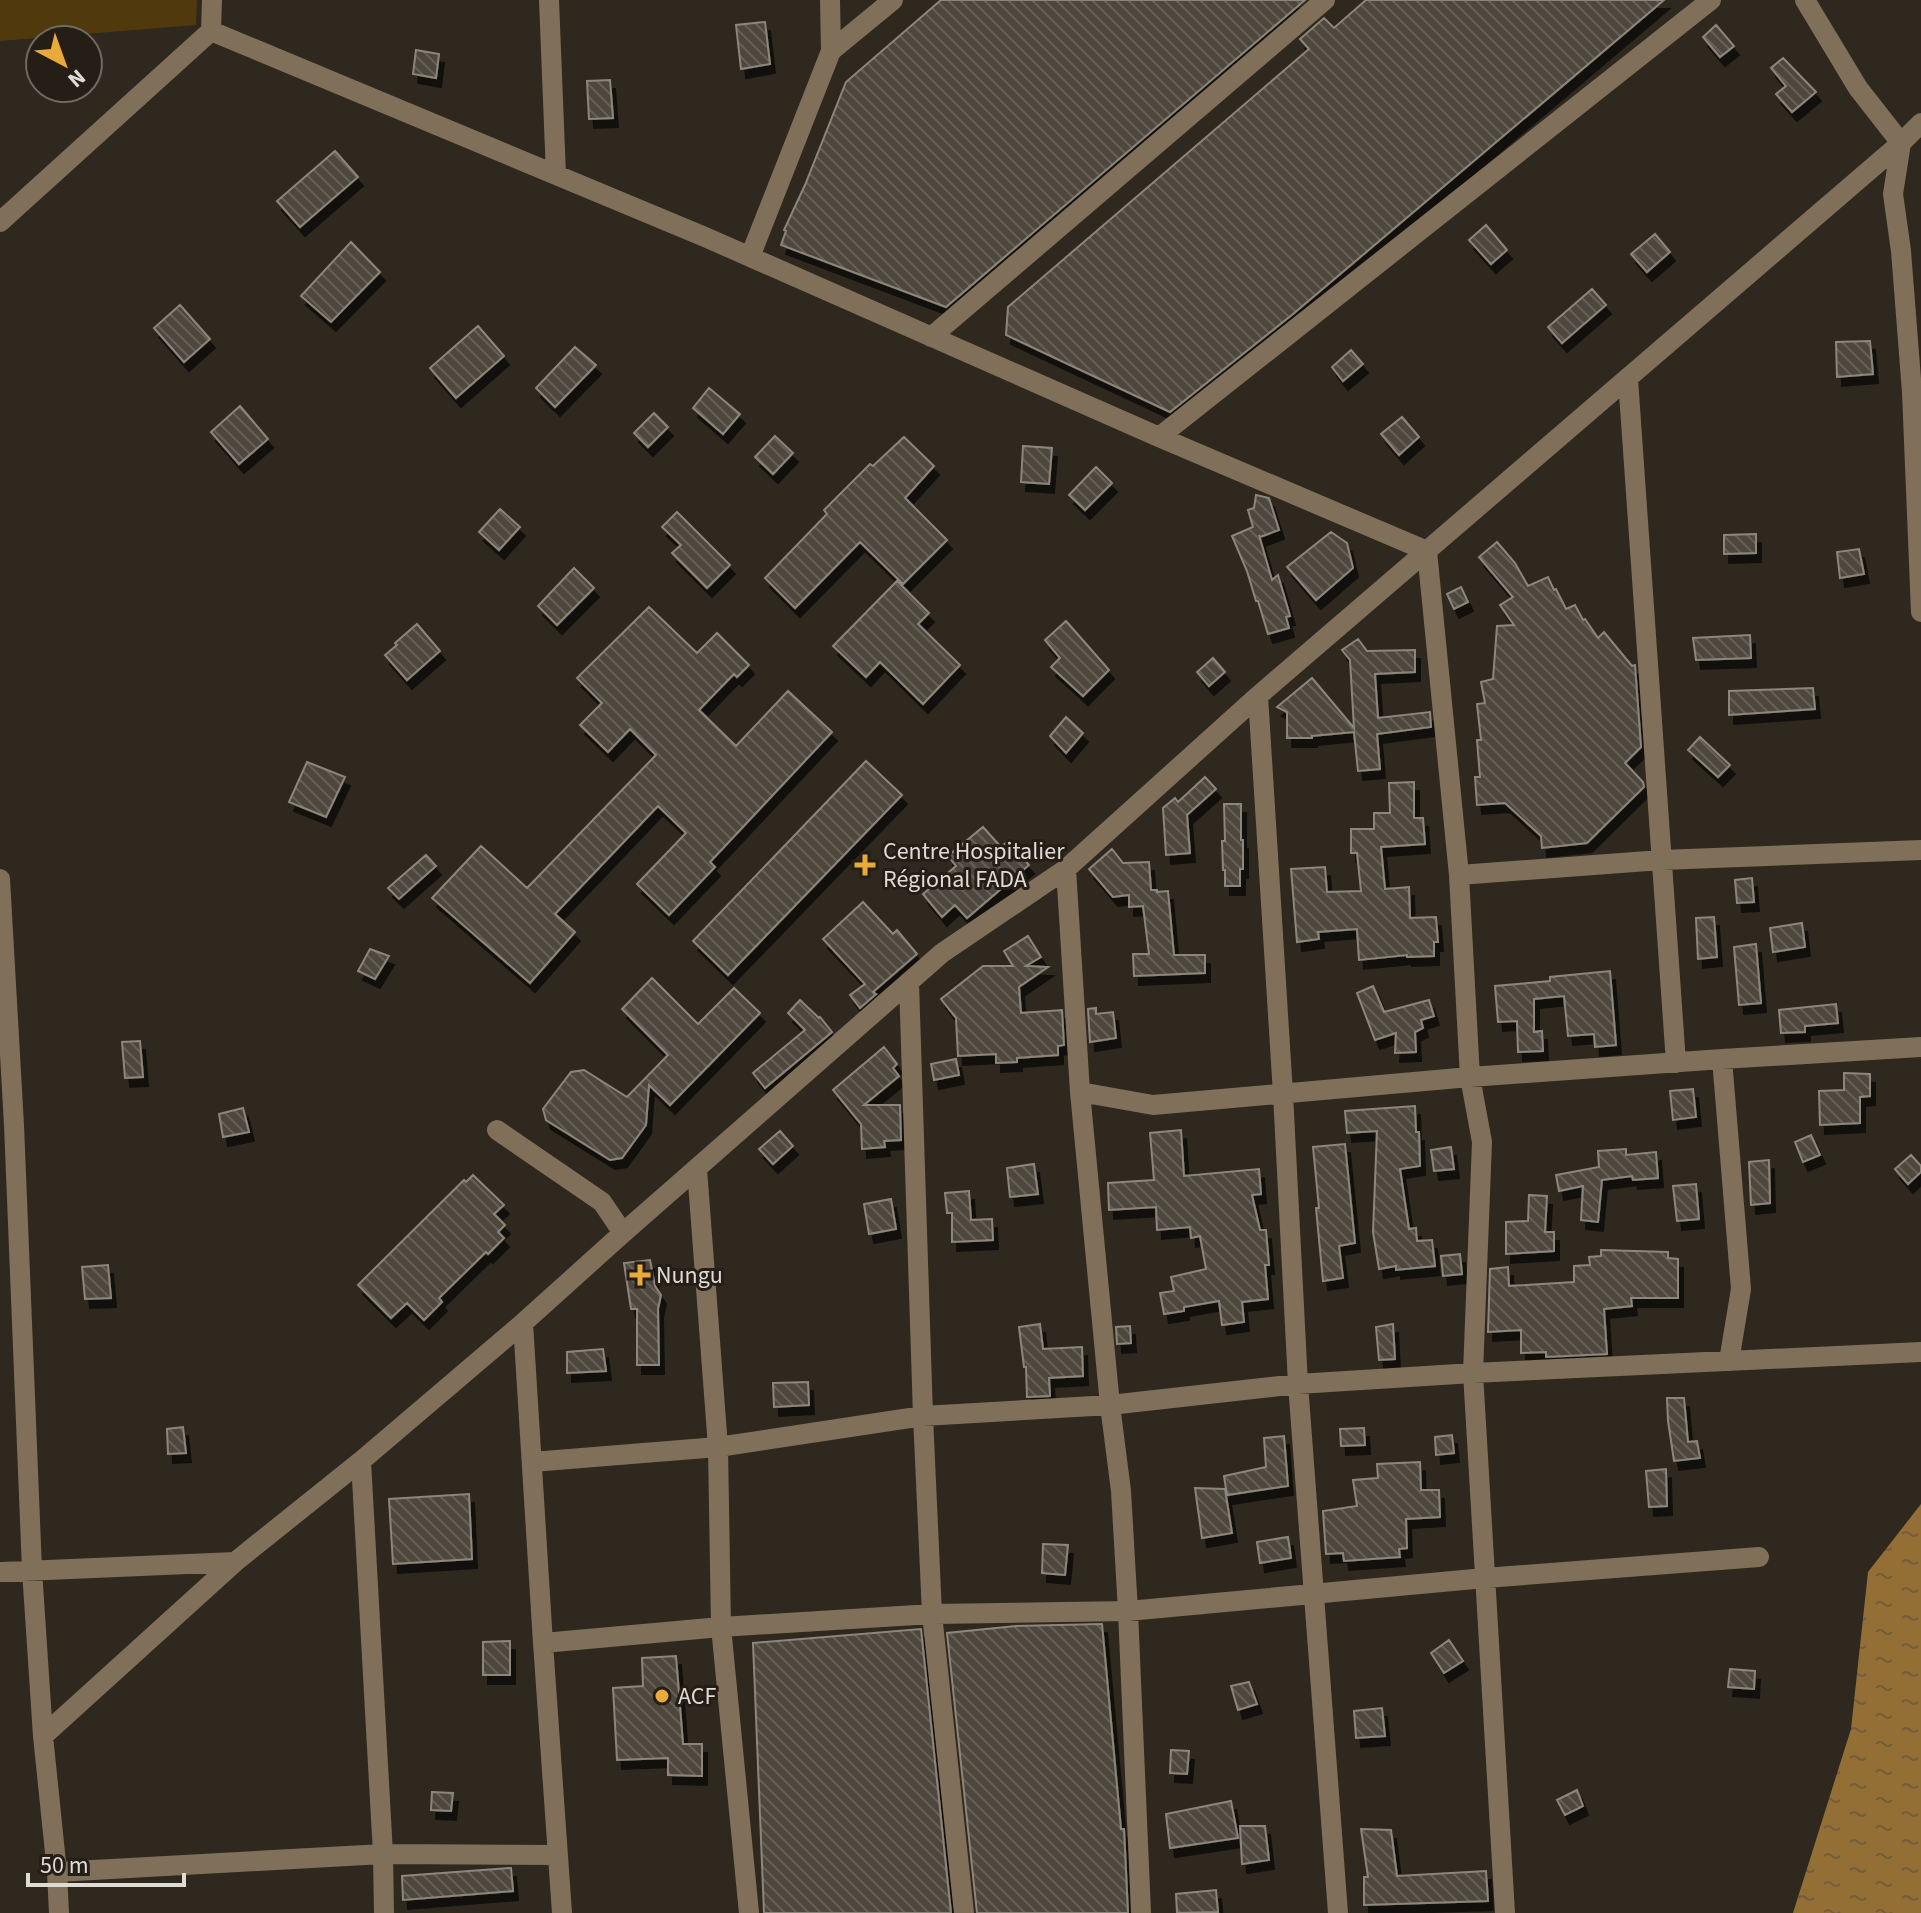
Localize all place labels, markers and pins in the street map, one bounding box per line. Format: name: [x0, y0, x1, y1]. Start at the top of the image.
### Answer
place label: Centre Hospitalier Régional FADA: [883, 834, 1065, 897]
marker: Centre Hospitalier Régional FADA: [854, 854, 876, 876]
place label: Nungu: [656, 1258, 723, 1293]
marker: Nungu: [631, 1266, 649, 1284]
place label: ACF: [678, 1679, 716, 1714]
marker: ACF: [653, 1687, 671, 1705]

